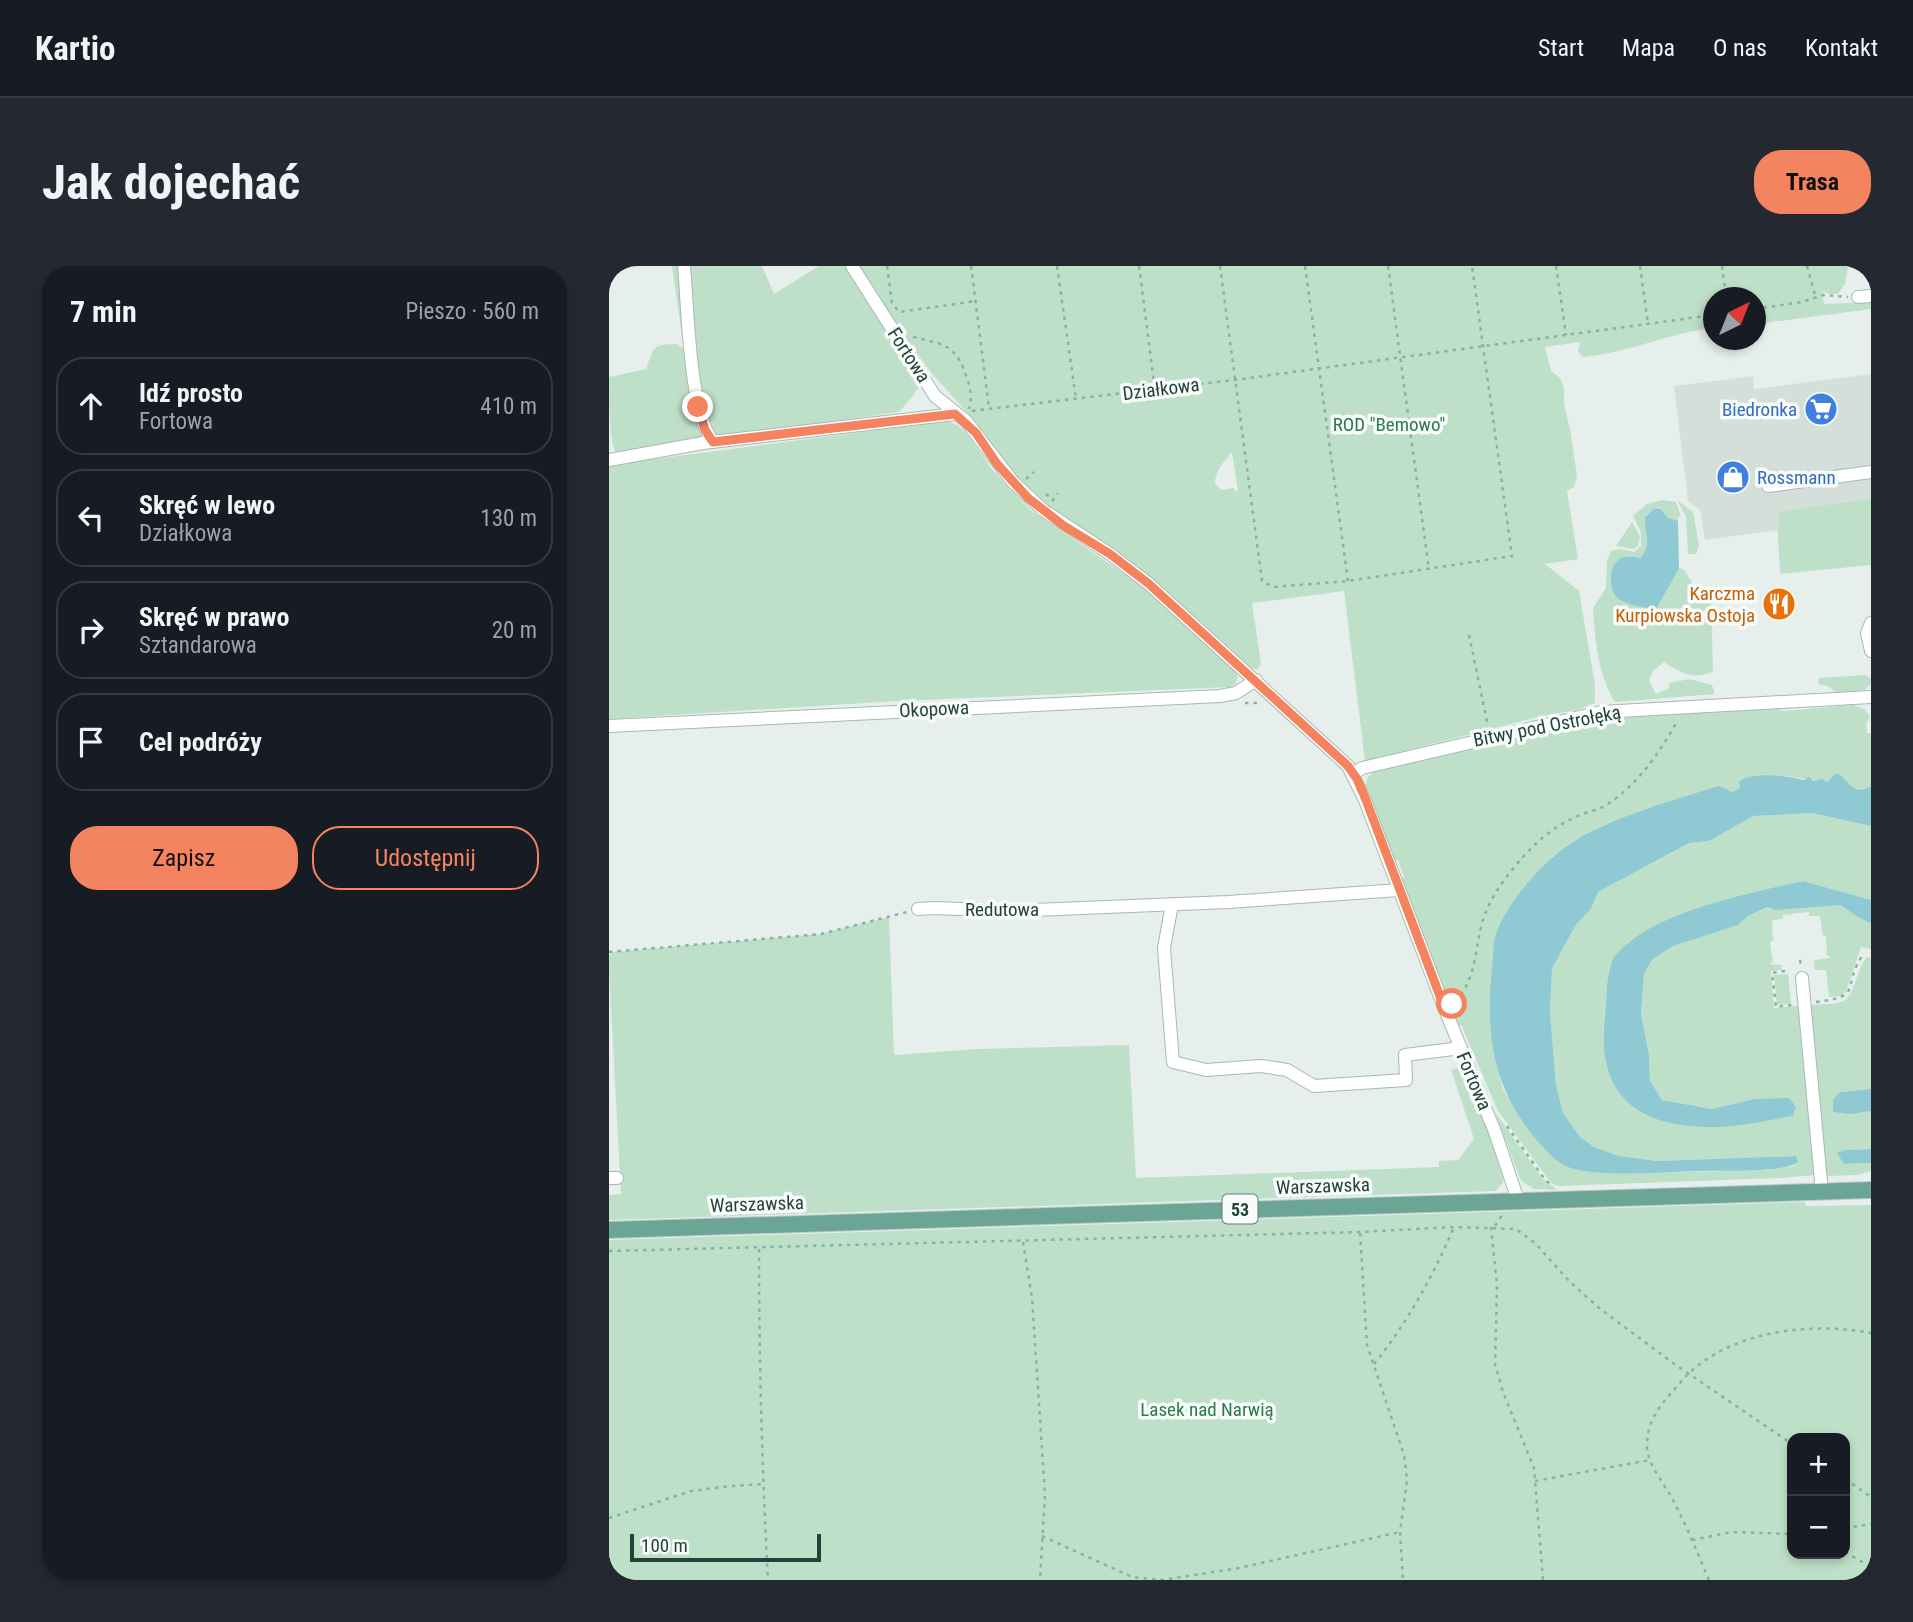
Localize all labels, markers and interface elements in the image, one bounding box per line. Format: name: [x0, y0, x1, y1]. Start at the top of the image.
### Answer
text: Kartio: [35, 29, 115, 68]
text: Start: [1538, 34, 1584, 62]
text: Mapa: [1622, 34, 1675, 62]
text: O nas: [1713, 34, 1767, 62]
text: Kontakt: [1805, 34, 1878, 62]
button: Trasa: [1754, 150, 1871, 214]
text: Jak dojechać: [42, 154, 300, 211]
north arrow: [1703, 287, 1766, 350]
text: 7 min: [70, 294, 137, 329]
text: Pieszo · 560 m: [405, 298, 539, 325]
street label: Fortowa: [883, 323, 935, 387]
street label: Działkowa: [1121, 373, 1201, 405]
text: Idź prosto: [139, 378, 243, 408]
icon: ahead: [72, 387, 110, 425]
supermarket icon: Biedronka: [1802, 390, 1840, 428]
route end: [682, 391, 713, 422]
text: 410 m: [480, 393, 537, 420]
place label: Biedronka: [1722, 398, 1797, 421]
text: Fortowa: [139, 408, 213, 435]
park label: ROD "Bemowo": [1333, 413, 1445, 436]
shop icon: Rossmann: [1714, 458, 1752, 496]
place label: Rossmann: [1757, 466, 1836, 489]
text: Skręć w lewo: [139, 490, 275, 520]
icon: left: [72, 499, 110, 537]
text: 130 m: [480, 505, 537, 532]
text: Działkowa: [139, 520, 232, 547]
place label: Karczma Kurpiowska Ostoja: [1615, 582, 1755, 627]
restaurant icon: Karczma Kurpiowska Ostoja: [1760, 585, 1798, 623]
text: Skręć w prawo: [139, 602, 289, 632]
icon: right: [72, 611, 110, 649]
text: 20 m: [492, 617, 537, 644]
text: Sztandarowa: [139, 632, 257, 659]
street label: Okopowa: [899, 696, 969, 722]
street label: Bitwy pod Ostrołęką: [1471, 700, 1623, 752]
icon: arrive: [72, 723, 110, 761]
text: Cel podróży: [139, 727, 262, 757]
button: Zapisz: [70, 826, 298, 890]
button: Udostępnij: [312, 826, 539, 890]
street label: Redutowa: [965, 898, 1039, 921]
route start: [1436, 988, 1467, 1019]
street label: Fortowa: [1451, 1048, 1497, 1114]
street label: Warszawska: [1276, 1173, 1370, 1199]
street label: Warszawska: [710, 1191, 804, 1217]
road number: 53: [1223, 1194, 1257, 1224]
park label: Lasek nad Narwią: [1140, 1398, 1274, 1421]
map controls: [1787, 1433, 1850, 1559]
button: +: [1787, 1433, 1850, 1496]
button: −: [1787, 1496, 1850, 1559]
scale bar: [630, 1531, 821, 1563]
text: 100 m: [641, 1534, 688, 1557]

